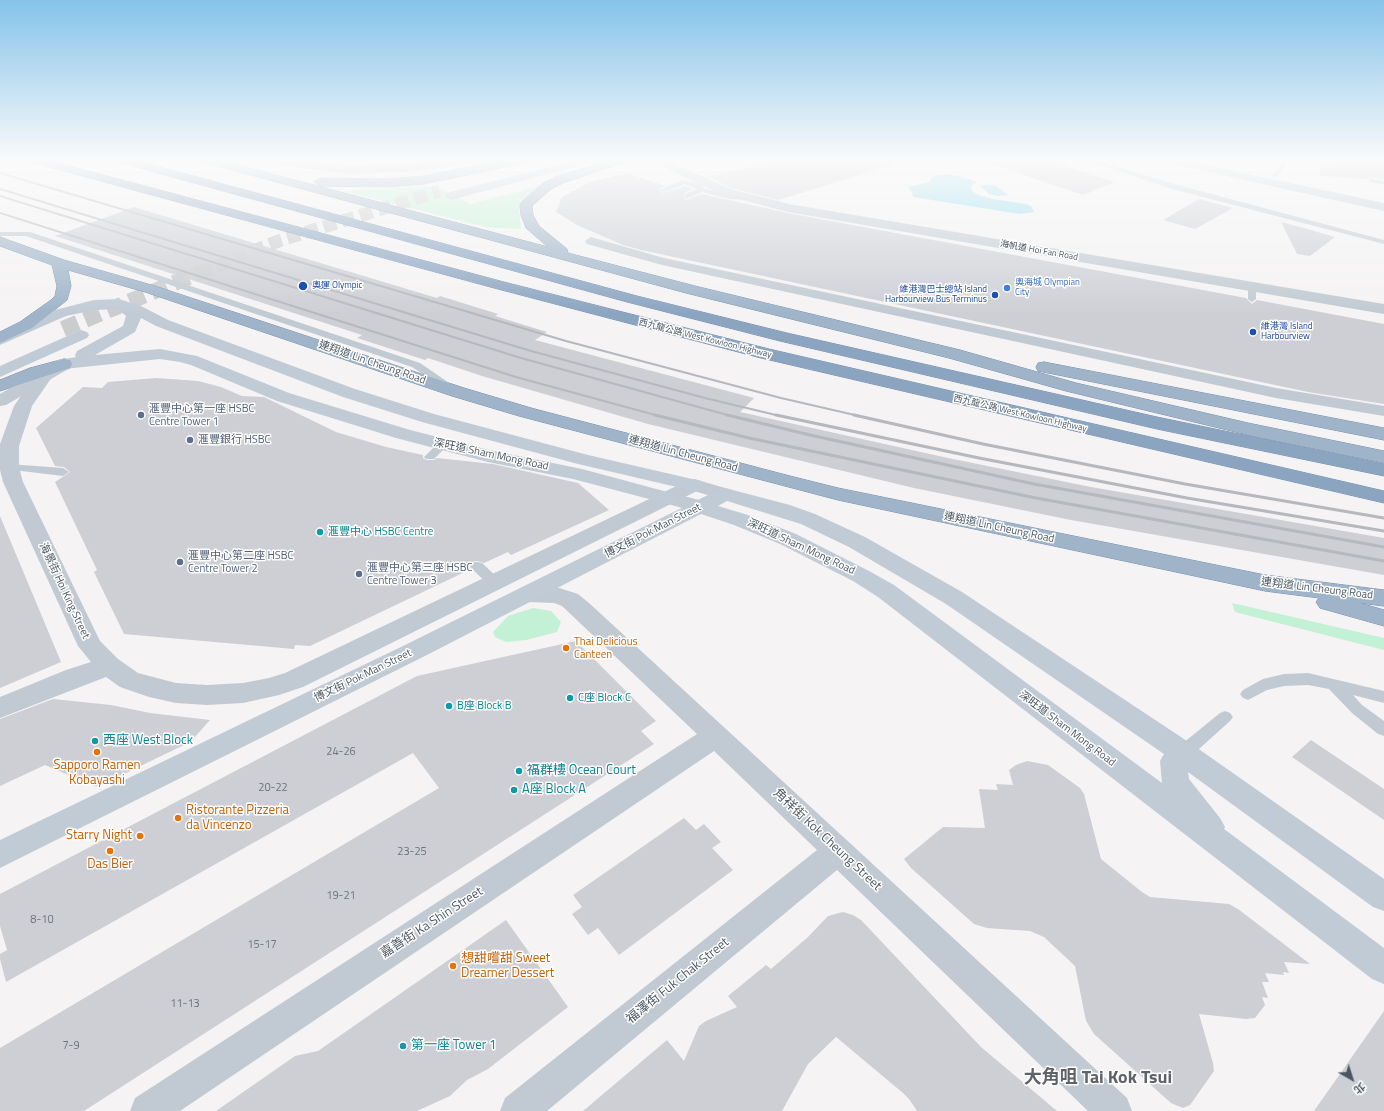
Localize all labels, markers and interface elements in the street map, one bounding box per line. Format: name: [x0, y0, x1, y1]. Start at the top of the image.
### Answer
street label: 海帆道 Hoi Fan Road: [999, 239, 1079, 263]
place label: 奧海城 Olympian City: [1015, 278, 1080, 299]
marker: 奧運 Olympic: [297, 280, 309, 292]
place label: 奧運 Olympic: [312, 281, 363, 291]
marker: 奧海城 Olympian City: [1002, 283, 1012, 293]
place label: 維港灣巴士總站 Island Harbourview Bus Terminus: [885, 285, 987, 306]
marker: 維港灣巴士總站 Island Harbourview Bus Terminus: [990, 290, 1000, 300]
street label: 西九龍公路 West Kowloon Highway: [637, 317, 773, 361]
place label: 維港灣 Island Harbourview: [1261, 322, 1313, 343]
marker: 維港灣 Island Harbourview: [1248, 327, 1258, 337]
street label: 連翔道 Lin Cheung Road: [317, 338, 427, 388]
street label: 西九龍公路 West Kowloon Highway: [952, 393, 1088, 435]
place label: 滙豐中心第一座 HSBC Centre Tower 1: [149, 402, 255, 428]
marker: 滙豐中心第一座 HSBC Centre Tower 1: [136, 410, 146, 420]
place label: 滙豐銀行 HSBC: [198, 433, 271, 447]
street label: 連翔道 Lin Cheung Road: [627, 433, 739, 475]
marker: 滙豐銀行 HSBC: [185, 435, 195, 445]
street label: 深旺道 Sham Mong Road: [432, 436, 550, 474]
street label: 博文街 Pok Man Street: [602, 501, 704, 561]
street label: 連翔道 Lin Cheung Road: [943, 510, 1055, 546]
street label: 深旺道 Sham Mong Road: [745, 516, 857, 578]
place label: 滙豐中心 HSBC Centre: [328, 525, 433, 539]
marker: 滙豐中心 HSBC Centre: [315, 527, 325, 537]
street label: 海景街 Hoi King Street: [36, 541, 92, 641]
place label: 滙豐中心第二座 HSBC Centre Tower 2: [188, 549, 294, 575]
marker: 滙豐中心第二座 HSBC Centre Tower 2: [175, 557, 185, 567]
place label: 滙豐中心第三座 HSBC Centre Tower 3: [367, 561, 473, 587]
marker: 滙豐中心第三座 HSBC Centre Tower 3: [354, 569, 364, 579]
street label: 連翔道 Lin Cheung Road: [1260, 576, 1374, 602]
place label: Thai Delicious Canteen: [574, 635, 638, 661]
marker: Thai Delicious Canteen: [561, 643, 571, 653]
street label: 博文街 Pok Man Street: [312, 647, 414, 705]
street label: 深旺道 Sham Mong Road: [1016, 688, 1118, 770]
place label: C座 Block C: [578, 691, 631, 705]
marker: C座 Block C: [565, 693, 575, 703]
place label: B座 Block B: [457, 699, 512, 713]
marker: B座 Block B: [444, 701, 454, 711]
place label: 西座 West Block: [103, 733, 193, 749]
marker: 西座 West Block: [90, 736, 100, 746]
house number: 24-26: [326, 745, 356, 759]
marker: Sapporo Ramen Kobayashi: [92, 747, 102, 757]
place label: Sapporo Ramen Kobayashi: [53, 758, 141, 789]
place label: 福群樓 Ocean Court: [527, 763, 636, 779]
marker: 福群樓 Ocean Court: [514, 766, 524, 776]
house number: 20-22: [258, 781, 288, 795]
place label: A座 Block A: [522, 782, 586, 798]
marker: A座 Block A: [509, 785, 519, 795]
street label: 角祥街 Kok Cheung Street: [770, 786, 884, 894]
place label: Ristorante Pizzeria da Vincenzo: [186, 803, 289, 834]
marker: Ristorante Pizzeria da Vincenzo: [173, 813, 183, 823]
place label: Starry Night: [66, 828, 132, 844]
marker: Starry Night: [135, 831, 145, 841]
house number: 23-25: [397, 845, 427, 859]
marker: Das Bier: [105, 846, 115, 856]
place label: Das Bier: [87, 857, 133, 873]
street label: 嘉善街 Ka Shin Street: [378, 884, 486, 962]
house number: 19-21: [326, 889, 356, 903]
house number: 8-10: [30, 913, 54, 927]
street label: 福澤街 Fuk Chak Street: [624, 935, 732, 1027]
house number: 15-17: [247, 938, 277, 952]
place label: 想甜嚐甜 Sweet Dreamer Dessert: [461, 951, 554, 982]
marker: 想甜嚐甜 Sweet Dreamer Dessert: [448, 961, 458, 971]
house number: 11-13: [170, 997, 200, 1011]
place label: 第一座 Tower 1: [411, 1038, 496, 1054]
house number: 7-9: [62, 1039, 80, 1053]
marker: 第一座 Tower 1: [398, 1041, 408, 1051]
north arrow: [1332, 1059, 1372, 1099]
district label: 大角咀 Tai Kok Tsui: [1024, 1068, 1172, 1090]
text: 北: [1350, 1079, 1369, 1098]

